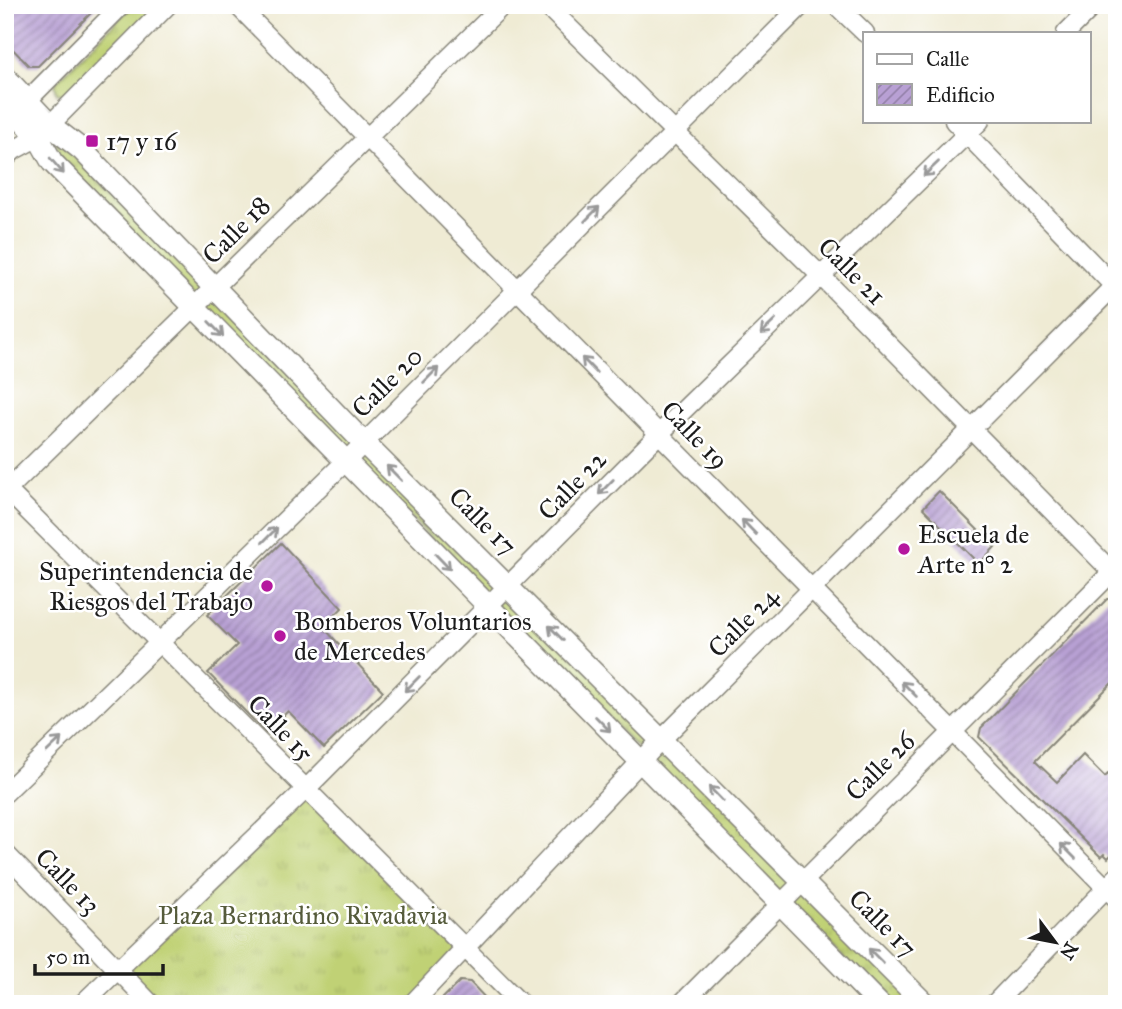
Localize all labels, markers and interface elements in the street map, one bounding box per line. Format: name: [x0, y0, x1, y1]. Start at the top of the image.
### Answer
legend: [863, 32, 1090, 122]
text: Calle: [926, 46, 969, 72]
text: Edificio: [926, 82, 995, 108]
place label: 17 y 16: [106, 125, 178, 157]
marker: 17 y 16: [84, 133, 100, 149]
one-way arrow: [49, 157, 65, 175]
one-way arrow: [923, 160, 940, 177]
street label: Calle 18: [195, 189, 277, 271]
one-way arrow: [583, 205, 600, 222]
street label: Calle 21: [812, 231, 892, 311]
one-way arrow: [760, 319, 777, 336]
one-way arrow: [207, 320, 224, 337]
street label: Calle 20: [345, 340, 429, 424]
one-way arrow: [581, 356, 598, 373]
one-way arrow: [423, 366, 440, 383]
street label: Calle 19: [655, 394, 735, 476]
street label: Calle 22: [531, 443, 613, 527]
one-way arrow: [386, 464, 403, 481]
one-way arrow: [598, 479, 615, 496]
street label: Calle 17: [442, 480, 524, 562]
place label: Escuela de Arte n° 2: [917, 518, 1029, 580]
one-way arrow: [740, 519, 757, 536]
one-way arrow: [261, 527, 278, 544]
marker: Escuela de Arte n° 2: [896, 541, 912, 557]
one-way arrow: [435, 553, 452, 570]
place label: Superintendencia de Riesgos del Trabajo: [39, 555, 253, 617]
marker: Superintendencia de Riesgos del Trabajo: [259, 578, 275, 594]
street label: Calle 24: [701, 580, 785, 664]
place label: Bomberos Voluntarios de Mercedes: [294, 605, 531, 667]
one-way arrow: [547, 624, 564, 641]
marker: Bomberos Voluntarios de Mercedes: [272, 628, 288, 644]
one-way arrow: [403, 675, 420, 692]
one-way arrow: [900, 681, 917, 698]
street label: Calle 15: [241, 688, 321, 768]
one-way arrow: [594, 715, 611, 732]
street label: Calle 26: [839, 724, 922, 807]
one-way arrow: [46, 737, 63, 754]
one-way arrow: [707, 786, 724, 803]
street label: Calle 13: [29, 841, 107, 921]
one-way arrow: [1060, 843, 1077, 860]
street label: Calle 17: [842, 882, 924, 964]
park label: Plaza Bernardino Rivadavia: [158, 899, 448, 931]
north arrow: [1020, 908, 1090, 978]
scale bar: [35, 932, 163, 976]
text: N: [1055, 938, 1083, 964]
text: 50 m: [46, 944, 91, 970]
one-way arrow: [868, 947, 885, 964]

